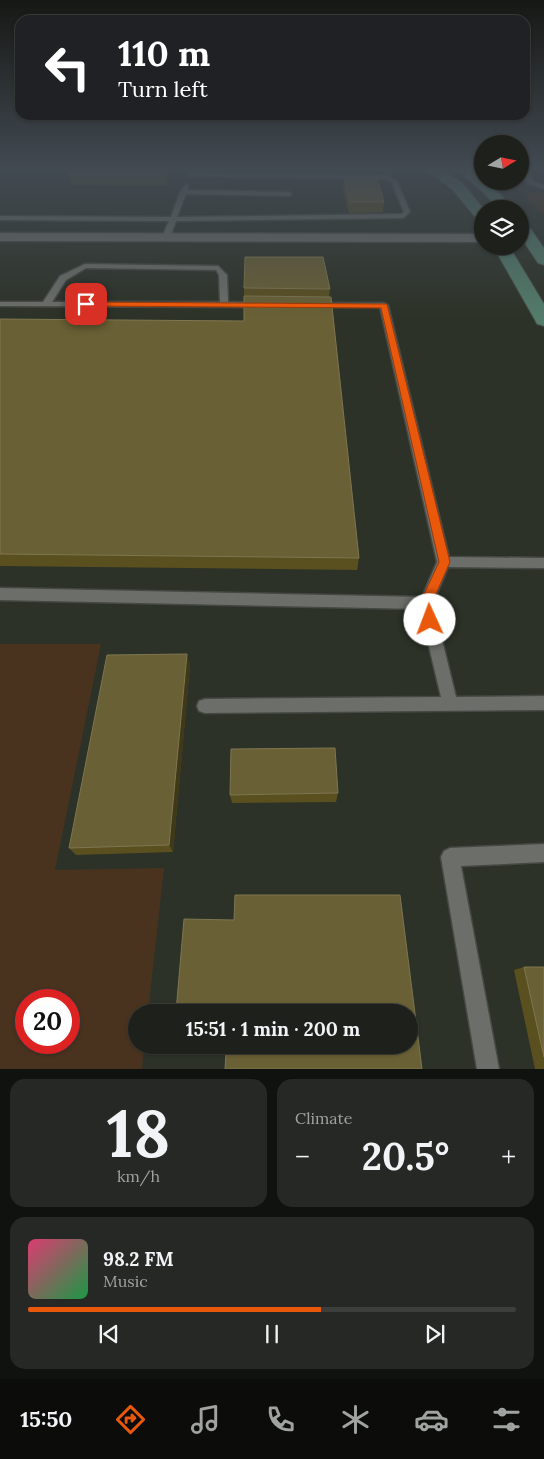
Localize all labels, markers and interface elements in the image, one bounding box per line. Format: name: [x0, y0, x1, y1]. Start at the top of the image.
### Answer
text: 110 m: [118, 31, 210, 76]
icon: left: [35, 35, 100, 100]
text: Turn left: [118, 75, 208, 103]
north arrow: [474, 135, 529, 190]
map controls: [474, 135, 529, 255]
button: layers: [474, 200, 529, 255]
pin: [65, 283, 107, 325]
icon: arrive: [72, 290, 100, 318]
position arrow: [403, 593, 455, 645]
speed limit sign: 20: [15, 989, 80, 1054]
text: 15:51 · 1 min · 200 m: [186, 1017, 360, 1041]
text: 18: [107, 1092, 170, 1175]
text: Climate: [295, 1108, 352, 1128]
text: 20.5°: [362, 1132, 449, 1180]
text: −: [295, 1139, 310, 1175]
text: +: [501, 1139, 516, 1175]
text: km/h: [117, 1166, 160, 1186]
text: 98.2 FM: [103, 1247, 174, 1271]
text: Music: [103, 1271, 148, 1291]
icon: previous: [95, 1320, 123, 1348]
icon: pause: [258, 1320, 286, 1348]
icon: next: [421, 1320, 449, 1348]
icon: directions: [113, 1402, 148, 1437]
icon: music: [188, 1402, 223, 1437]
icon: phone: [263, 1402, 298, 1437]
icon: climate: [338, 1402, 373, 1437]
icon: car: [414, 1402, 449, 1437]
icon: filters: [489, 1402, 524, 1437]
text: 15:50: [20, 1405, 72, 1433]

